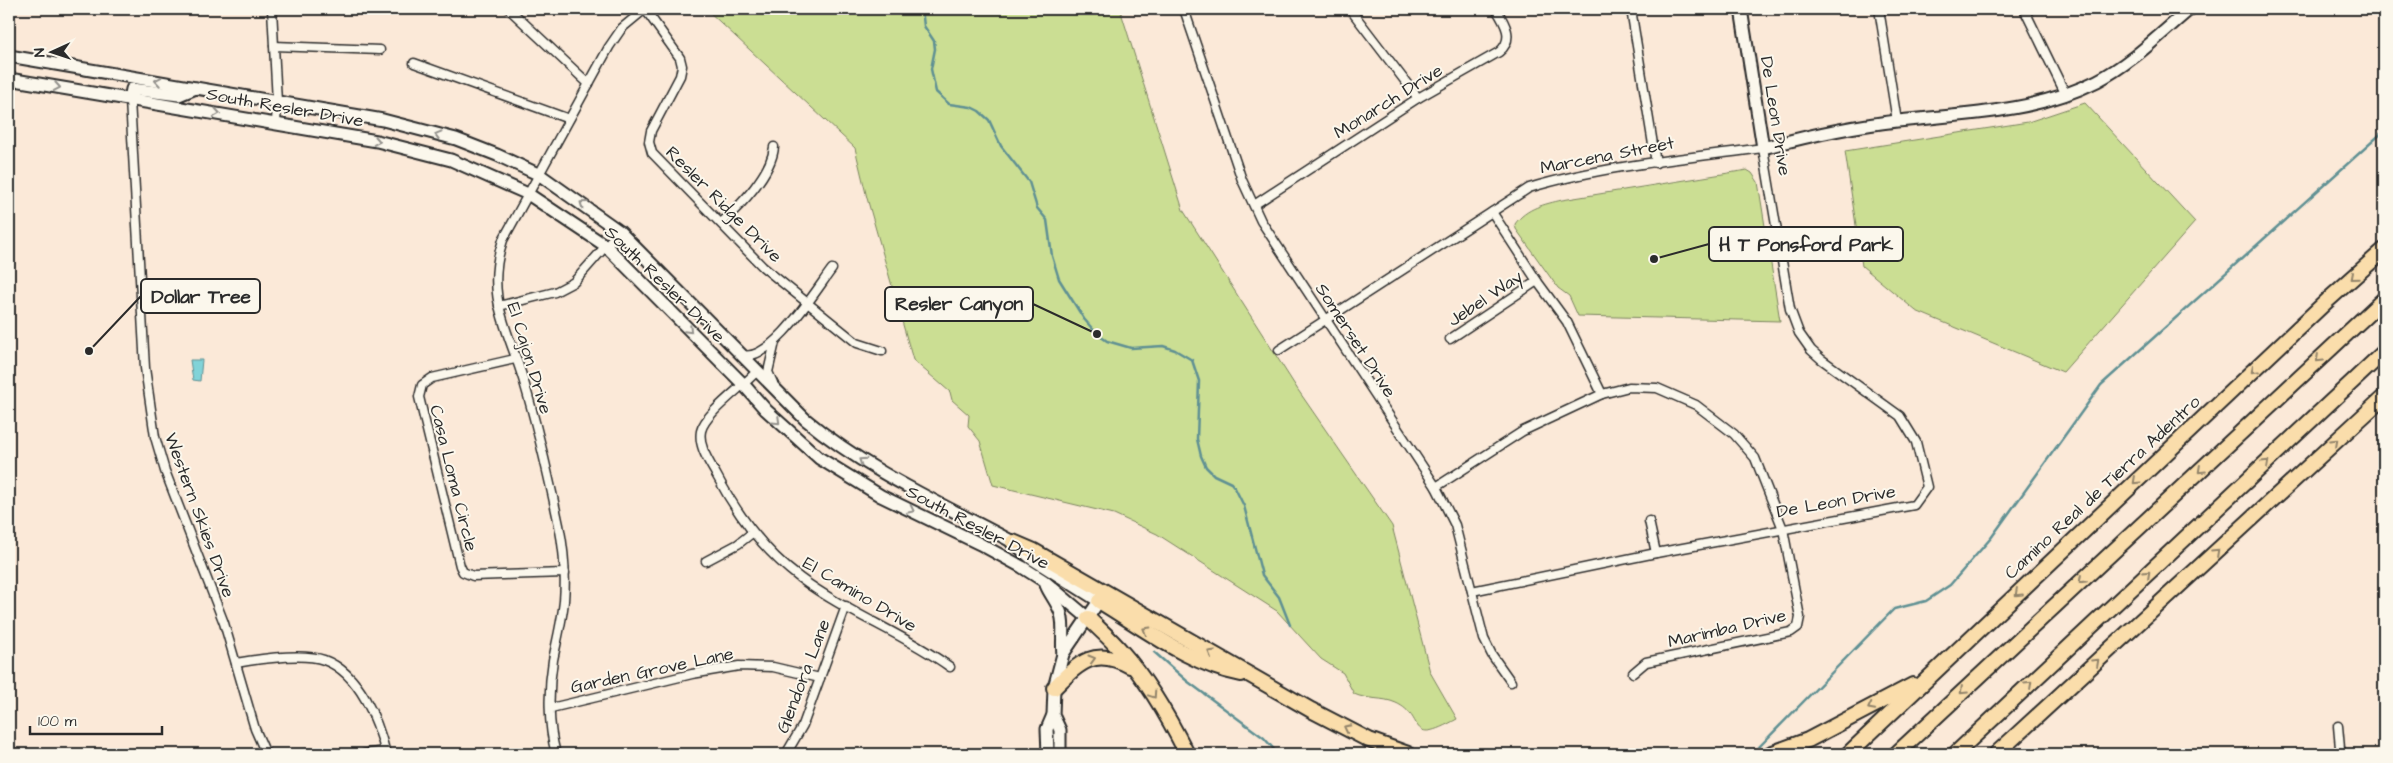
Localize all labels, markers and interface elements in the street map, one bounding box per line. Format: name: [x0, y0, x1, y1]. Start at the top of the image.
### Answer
north arrow: [28, 28, 78, 78]
text: N: [30, 48, 50, 58]
street label: De Leon Drive: [1754, 55, 1797, 178]
street label: Monarch Drive: [1329, 58, 1448, 145]
one-way arrow: [154, 77, 162, 87]
street label: South Resler Drive: [204, 81, 366, 134]
one-way arrow: [52, 82, 61, 92]
one-way arrow: [214, 107, 222, 118]
one-way arrow: [434, 130, 442, 140]
street label: Marcena Street: [1538, 130, 1677, 181]
one-way arrow: [373, 135, 382, 146]
street label: Resler Ridge Drive: [659, 140, 788, 269]
one-way arrow: [580, 202, 589, 210]
street label: South Resler Drive: [599, 220, 731, 349]
callout: H T Ponsford Park: [1709, 227, 1903, 261]
text: H T Ponsford Park: [1719, 232, 1893, 259]
street label: Jebel Way: [1443, 264, 1528, 333]
one-way arrow: [2351, 271, 2360, 280]
street label: Somerset Drive: [1309, 278, 1402, 403]
callout: Dollar Tree: [141, 279, 260, 313]
text: Dollar Tree: [151, 284, 252, 311]
callout: Resler Canyon: [885, 287, 1033, 321]
text: Resler Canyon: [895, 291, 1023, 319]
street label: El Cajon Drive: [501, 299, 558, 417]
one-way arrow: [683, 325, 692, 334]
one-way arrow: [2316, 353, 2325, 362]
one-way arrow: [2251, 364, 2260, 373]
street label: Camino Real de Tierra Adentro: [1999, 390, 2206, 585]
street label: Casa Loma Circle: [423, 403, 484, 554]
one-way arrow: [771, 415, 780, 424]
street label: Western Skies Drive: [158, 429, 241, 601]
one-way arrow: [2330, 439, 2339, 448]
one-way arrow: [858, 458, 868, 467]
one-way arrow: [2261, 460, 2270, 469]
one-way arrow: [2197, 464, 2206, 473]
one-way arrow: [2132, 475, 2141, 484]
street label: South Resler Drive: [902, 479, 1054, 576]
street label: De Leon Drive: [1775, 479, 1898, 524]
one-way arrow: [906, 504, 915, 514]
one-way arrow: [2210, 549, 2219, 558]
street label: El Camino Drive: [798, 550, 922, 639]
one-way arrow: [2142, 570, 2151, 579]
one-way arrow: [2079, 575, 2088, 584]
one-way arrow: [2014, 587, 2023, 596]
street label: Marimba Drive: [1666, 603, 1789, 654]
street label: Glendora Lane: [770, 615, 837, 737]
one-way arrow: [1142, 626, 1151, 636]
street label: Garden Grove Lane: [568, 641, 736, 700]
one-way arrow: [1208, 649, 1217, 659]
one-way arrow: [1087, 655, 1095, 665]
one-way arrow: [2091, 659, 2100, 668]
one-way arrow: [2023, 681, 2032, 690]
one-way arrow: [1960, 685, 1969, 694]
one-way arrow: [1147, 690, 1157, 699]
one-way arrow: [1867, 701, 1876, 711]
scale bar: [30, 703, 162, 735]
text: 100 m: [38, 711, 77, 732]
one-way arrow: [1343, 724, 1352, 734]

